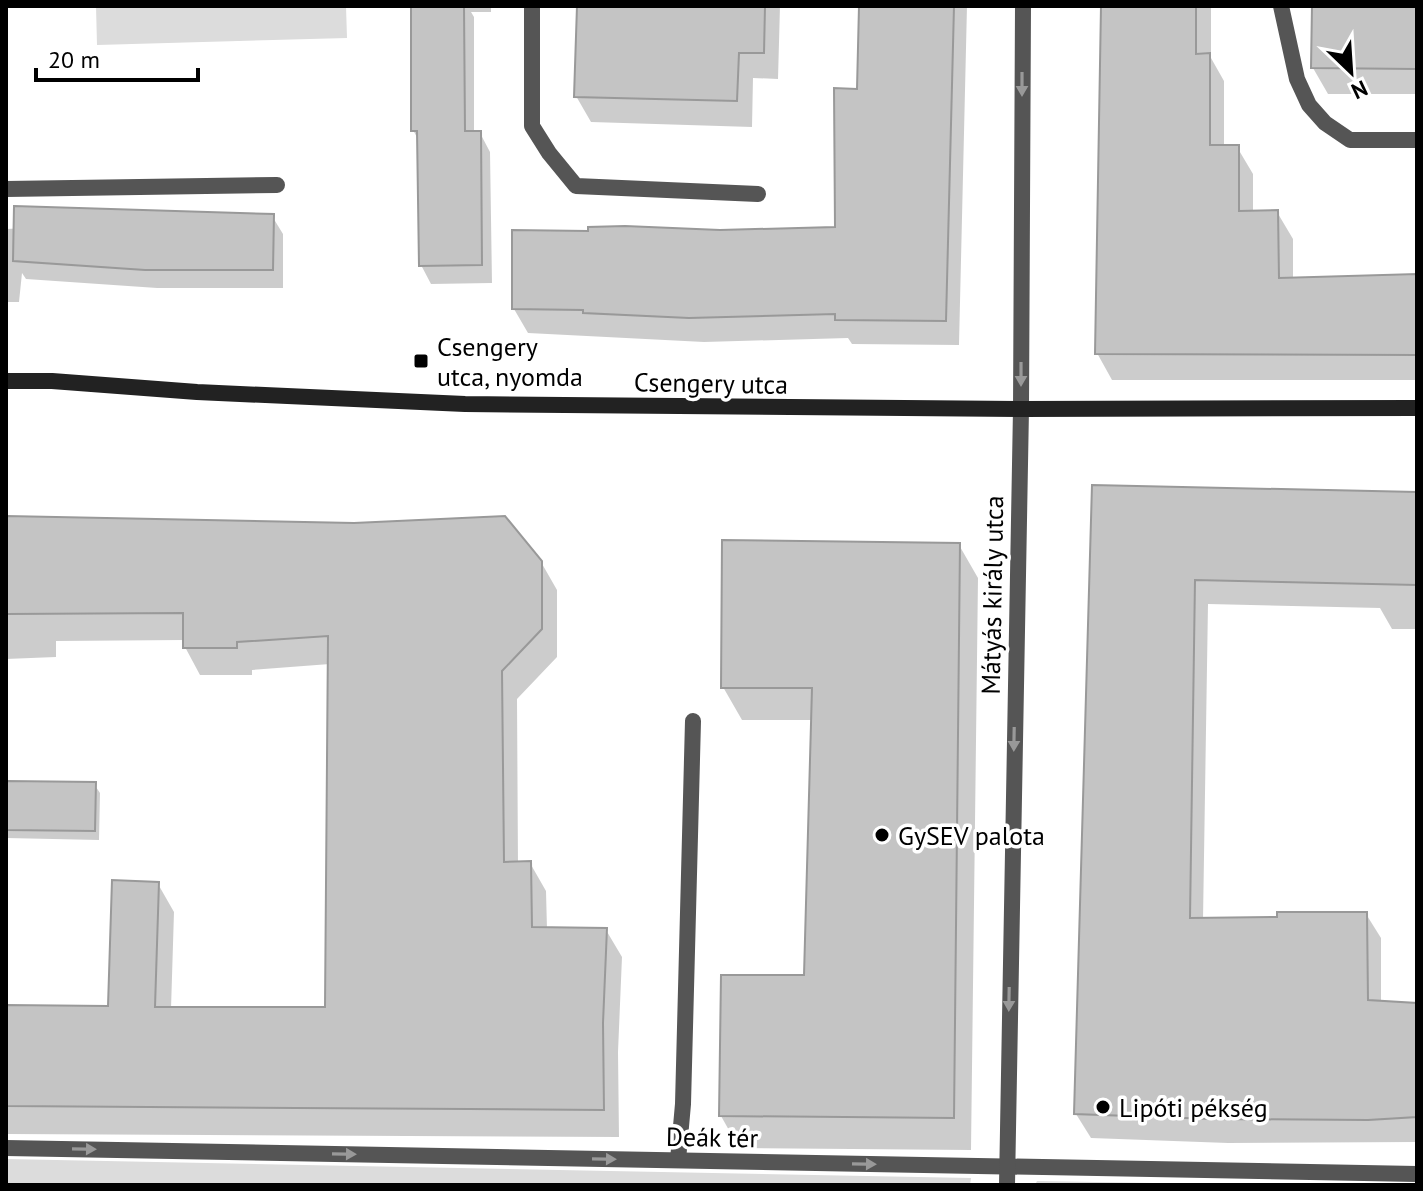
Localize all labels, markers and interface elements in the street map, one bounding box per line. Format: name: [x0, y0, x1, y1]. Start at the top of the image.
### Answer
scale bar: [36, 32, 198, 82]
north arrow: [1311, 32, 1391, 112]
text: 20 m: [48, 44, 100, 75]
one-way arrow: [1016, 72, 1028, 97]
text: N: [1347, 74, 1372, 106]
place label: Csengery utca, nyomda: [437, 330, 583, 393]
marker: Csengery utca, nyomda: [412, 352, 430, 370]
one-way arrow: [1015, 362, 1027, 387]
street label: Csengery utca: [634, 365, 788, 401]
street label: Mátyás király utca: [974, 495, 1010, 695]
one-way arrow: [1007, 727, 1020, 752]
place label: GySEV palota: [898, 819, 1045, 852]
marker: GySEV palota: [873, 826, 891, 844]
one-way arrow: [1002, 987, 1015, 1012]
place label: Lipóti pékség: [1119, 1091, 1268, 1124]
marker: Lipóti pékség: [1094, 1098, 1112, 1116]
street label: Deák tér: [666, 1120, 759, 1154]
one-way arrow: [72, 1143, 97, 1155]
one-way arrow: [332, 1148, 357, 1160]
one-way arrow: [592, 1152, 617, 1165]
one-way arrow: [852, 1158, 877, 1170]

